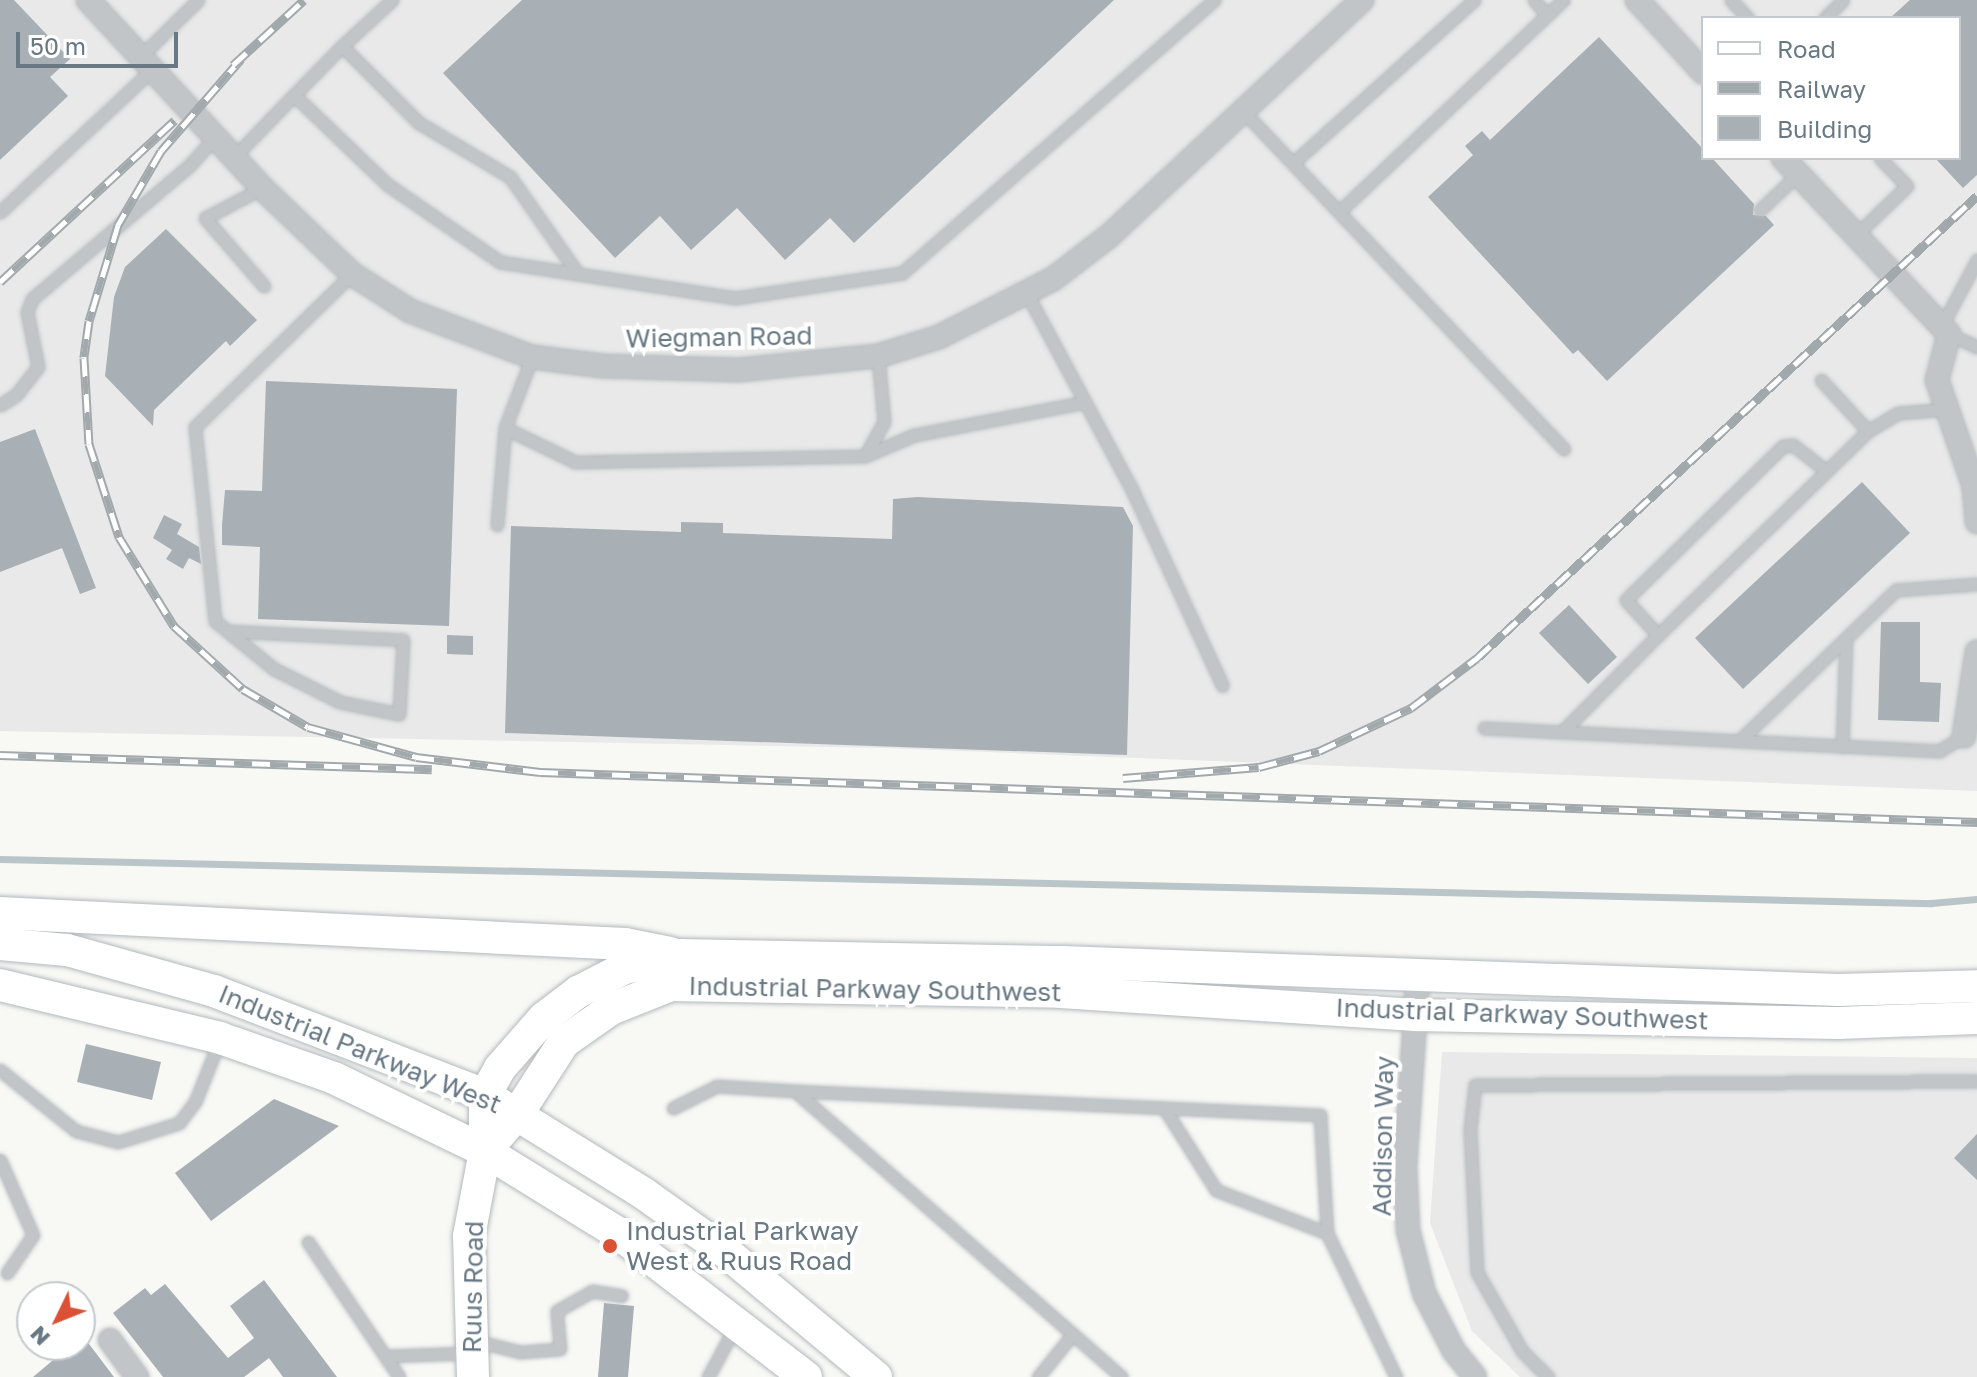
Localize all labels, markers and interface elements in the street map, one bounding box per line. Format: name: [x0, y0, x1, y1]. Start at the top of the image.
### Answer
scale bar: [20, 16, 182, 66]
legend: [1701, 16, 1961, 160]
text: 50 m: [30, 31, 86, 60]
text: Road: [1777, 34, 1836, 63]
text: Railway: [1777, 74, 1866, 103]
text: Building: [1777, 114, 1872, 143]
street label: Wiegman Road: [625, 320, 813, 354]
street label: Industrial Parkway Southwest: [688, 970, 1062, 1008]
street label: Industrial Parkway West: [214, 978, 506, 1120]
street label: Industrial Parkway Southwest: [1335, 992, 1709, 1036]
street label: Addison Way: [1366, 1055, 1400, 1217]
place label: Industrial Parkway West & Ruus Road: [626, 1215, 858, 1276]
street label: Ruus Road: [456, 1220, 490, 1354]
marker: Industrial Parkway West & Ruus Road: [601, 1237, 619, 1255]
north arrow: [16, 1281, 96, 1361]
text: N: [24, 1321, 55, 1352]

